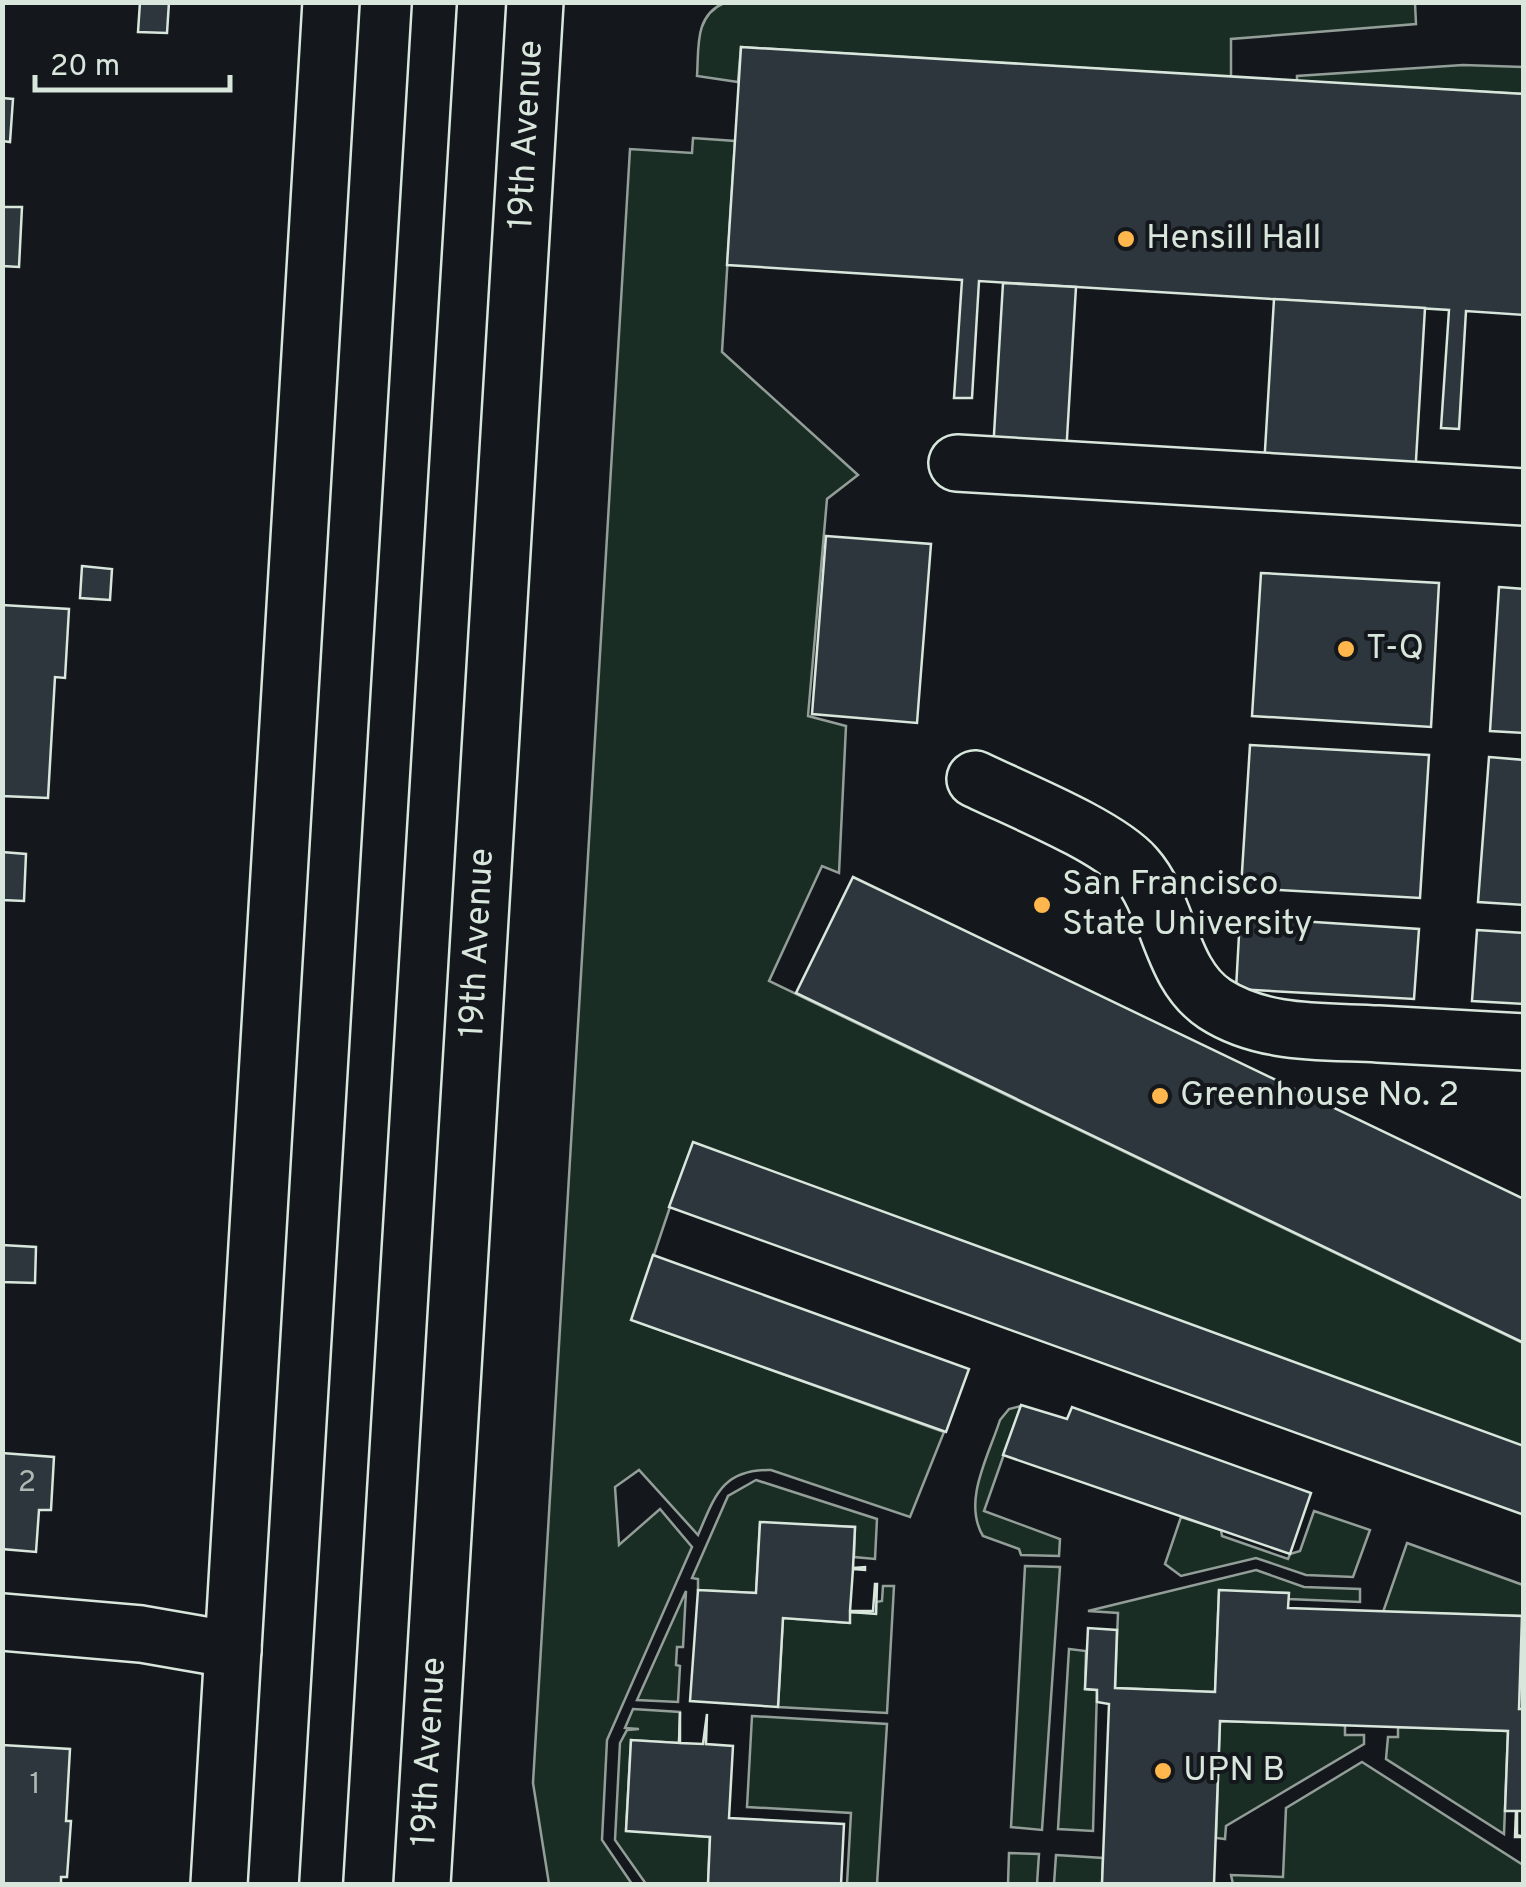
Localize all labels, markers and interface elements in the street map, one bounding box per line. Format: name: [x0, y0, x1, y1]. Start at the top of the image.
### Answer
scale bar: [35, 30, 230, 92]
street label: 19th Avenue: [500, 39, 554, 231]
text: 20 m: [50, 49, 120, 86]
place label: Hensill Hall: [1146, 217, 1322, 261]
marker: Hensill Hall: [1115, 228, 1137, 250]
place label: T-Q: [1366, 627, 1424, 671]
marker: T-Q: [1335, 638, 1357, 660]
street label: 19th Avenue: [451, 847, 505, 1039]
place label: San Francisco State University: [1062, 863, 1313, 947]
marker: San Francisco State University: [1031, 894, 1053, 916]
place label: Greenhouse No. 2: [1180, 1074, 1459, 1118]
marker: Greenhouse No. 2: [1149, 1085, 1171, 1107]
house number: 2: [18, 1465, 36, 1502]
street label: 19th Avenue: [403, 1656, 457, 1848]
place label: UPN B: [1183, 1749, 1285, 1793]
marker: UPN B: [1152, 1760, 1174, 1782]
house number: 1: [29, 1767, 41, 1804]

